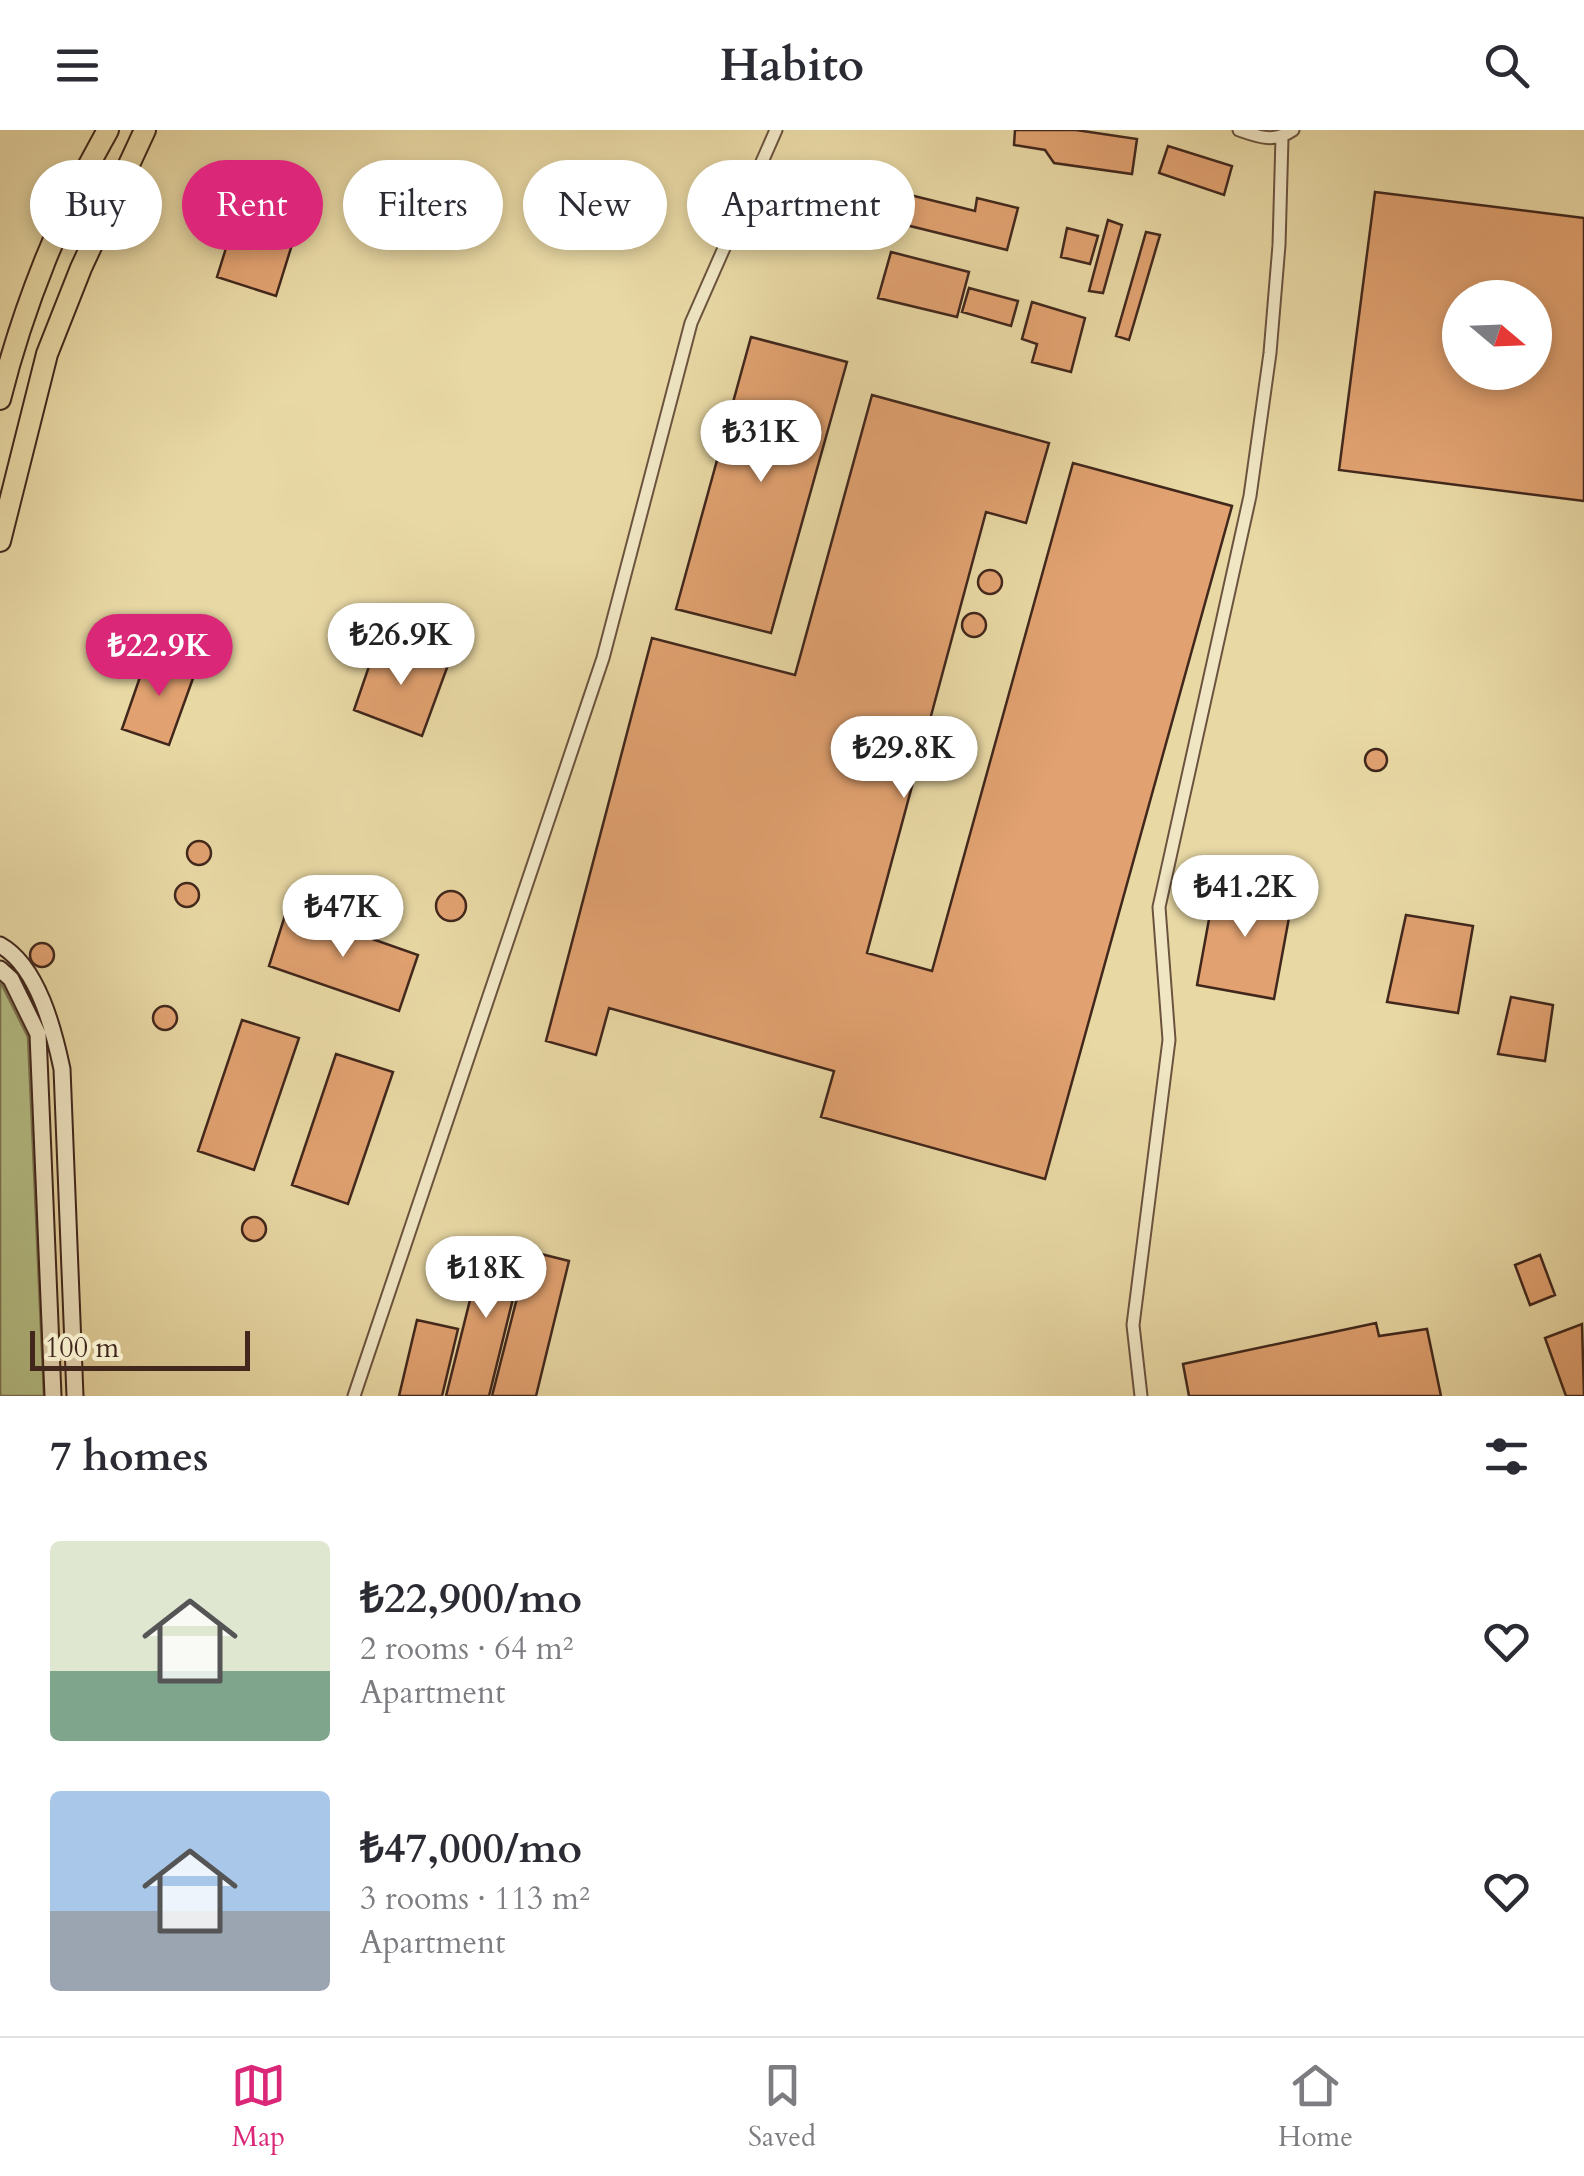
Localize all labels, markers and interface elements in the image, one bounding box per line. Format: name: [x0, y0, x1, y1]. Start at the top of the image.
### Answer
text: Habito: [720, 35, 864, 96]
icon: menu: [50, 38, 105, 93]
icon: search: [1479, 38, 1534, 93]
chip: Buy: [30, 160, 162, 250]
chip: Rent: [182, 160, 323, 250]
chip: Filters: [343, 160, 503, 250]
chip: New: [523, 160, 667, 250]
chip: Apartment: [687, 160, 915, 250]
north arrow: [1442, 280, 1552, 390]
map controls: [1442, 280, 1552, 390]
pin: ₺31K: [702, 400, 820, 485]
text: ₺31K: [722, 410, 800, 454]
pin: ₺26.9K: [320, 603, 482, 688]
text: ₺26.9K: [350, 613, 452, 657]
pin: ₺22.9K: [78, 614, 240, 699]
text: ₺22.9K: [108, 624, 210, 668]
pin: ₺29.8K: [823, 716, 985, 801]
text: ₺29.8K: [853, 726, 955, 770]
pin: ₺41.2K: [1164, 855, 1326, 940]
text: ₺41.2K: [1194, 865, 1296, 909]
pin: ₺47K: [284, 875, 402, 960]
text: ₺47K: [304, 885, 382, 929]
pin: ₺18K: [427, 1236, 545, 1321]
text: ₺18K: [447, 1246, 525, 1290]
scale bar: [30, 1326, 250, 1370]
text: 100 m: [45, 1329, 119, 1367]
text: 7 homes: [50, 1428, 208, 1485]
icon: filters: [1479, 1429, 1534, 1484]
text: ₺22,900/mo: [360, 1570, 582, 1627]
icon: home: [130, 1581, 250, 1701]
icon: heart: [1479, 1614, 1534, 1669]
text: 2 rooms · 64 m²: [360, 1627, 573, 1671]
text: Apartment: [360, 1671, 505, 1715]
text: ₺47,000/mo: [360, 1820, 582, 1877]
icon: home: [130, 1831, 250, 1951]
icon: heart: [1479, 1864, 1534, 1919]
text: 3 rooms · 113 m²: [360, 1877, 590, 1921]
text: Apartment: [360, 1921, 505, 1965]
tab: Map: [231, 2058, 286, 2156]
tab: Saved: [748, 2058, 816, 2156]
tab: Home: [1278, 2058, 1353, 2156]

